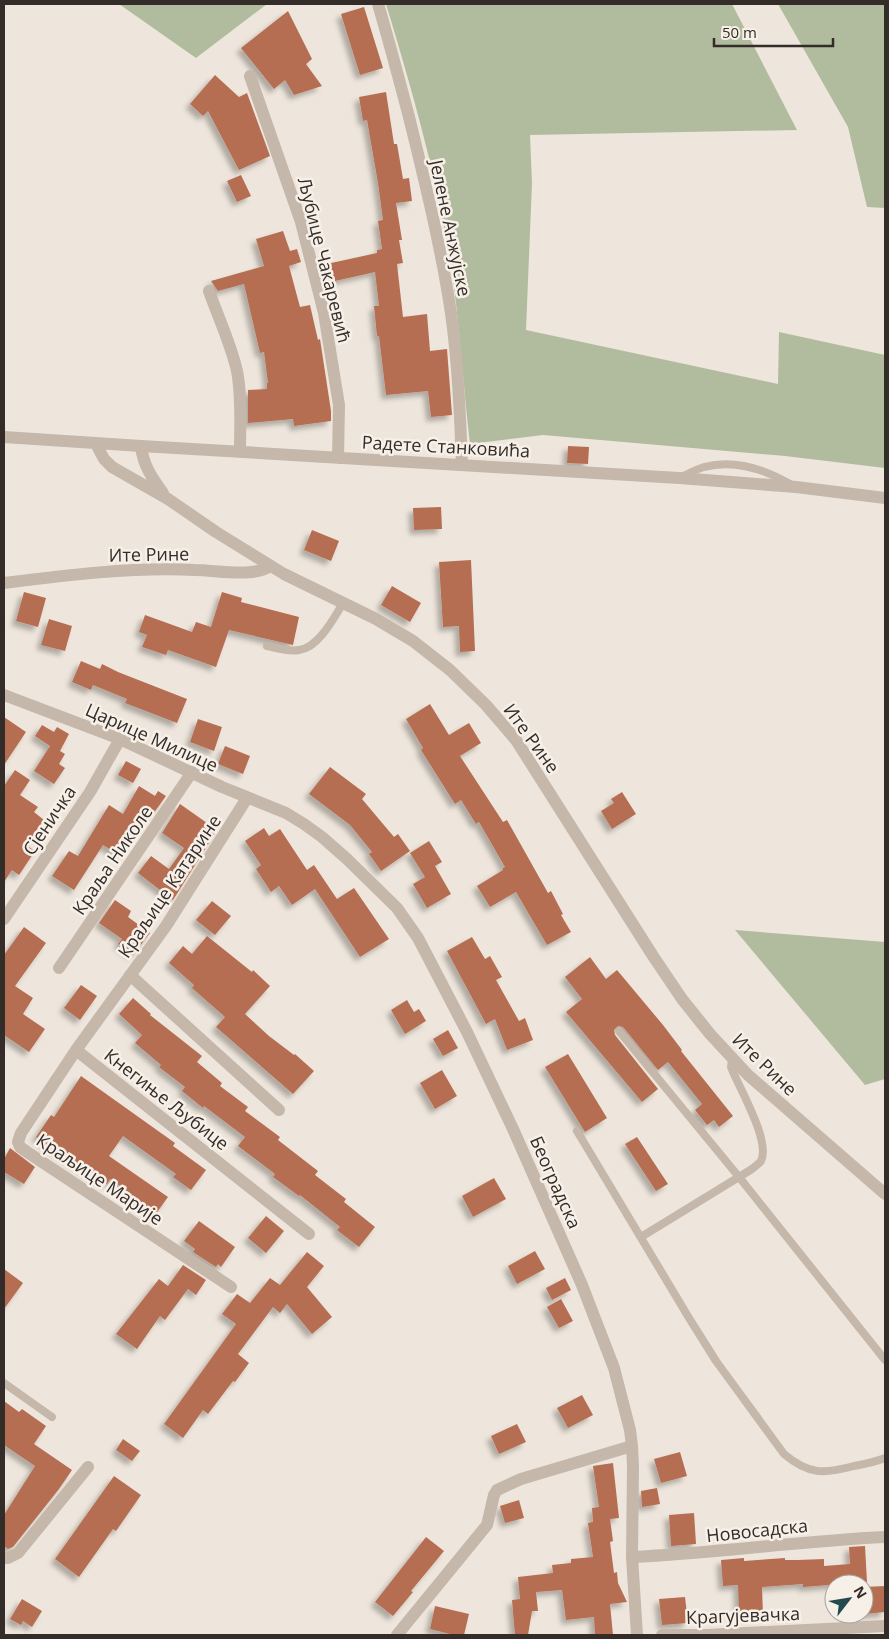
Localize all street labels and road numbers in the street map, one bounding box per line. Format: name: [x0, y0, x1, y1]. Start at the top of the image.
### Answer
street label: Јелене Анжујске: [424, 156, 477, 299]
street label: Љубице Чакаревић: [293, 175, 357, 345]
street label: Радете Станковића: [361, 430, 531, 462]
street label: Ите Рине: [108, 541, 190, 567]
street label: Царице Милице: [82, 697, 222, 777]
street label: Ите Рине: [499, 698, 565, 778]
street label: Сјеничка: [17, 781, 81, 859]
street label: Краља Николе: [67, 801, 157, 919]
street label: Краљице Катарине: [112, 810, 226, 962]
street label: Ите Рине: [728, 1027, 802, 1101]
street label: Кнегиње Љубице: [100, 1043, 234, 1155]
street label: Краљице Марије: [32, 1128, 168, 1230]
street label: Београдска: [525, 1132, 587, 1232]
street label: Новосадска: [705, 1513, 809, 1547]
street label: Крагујевачка: [686, 1601, 800, 1629]

